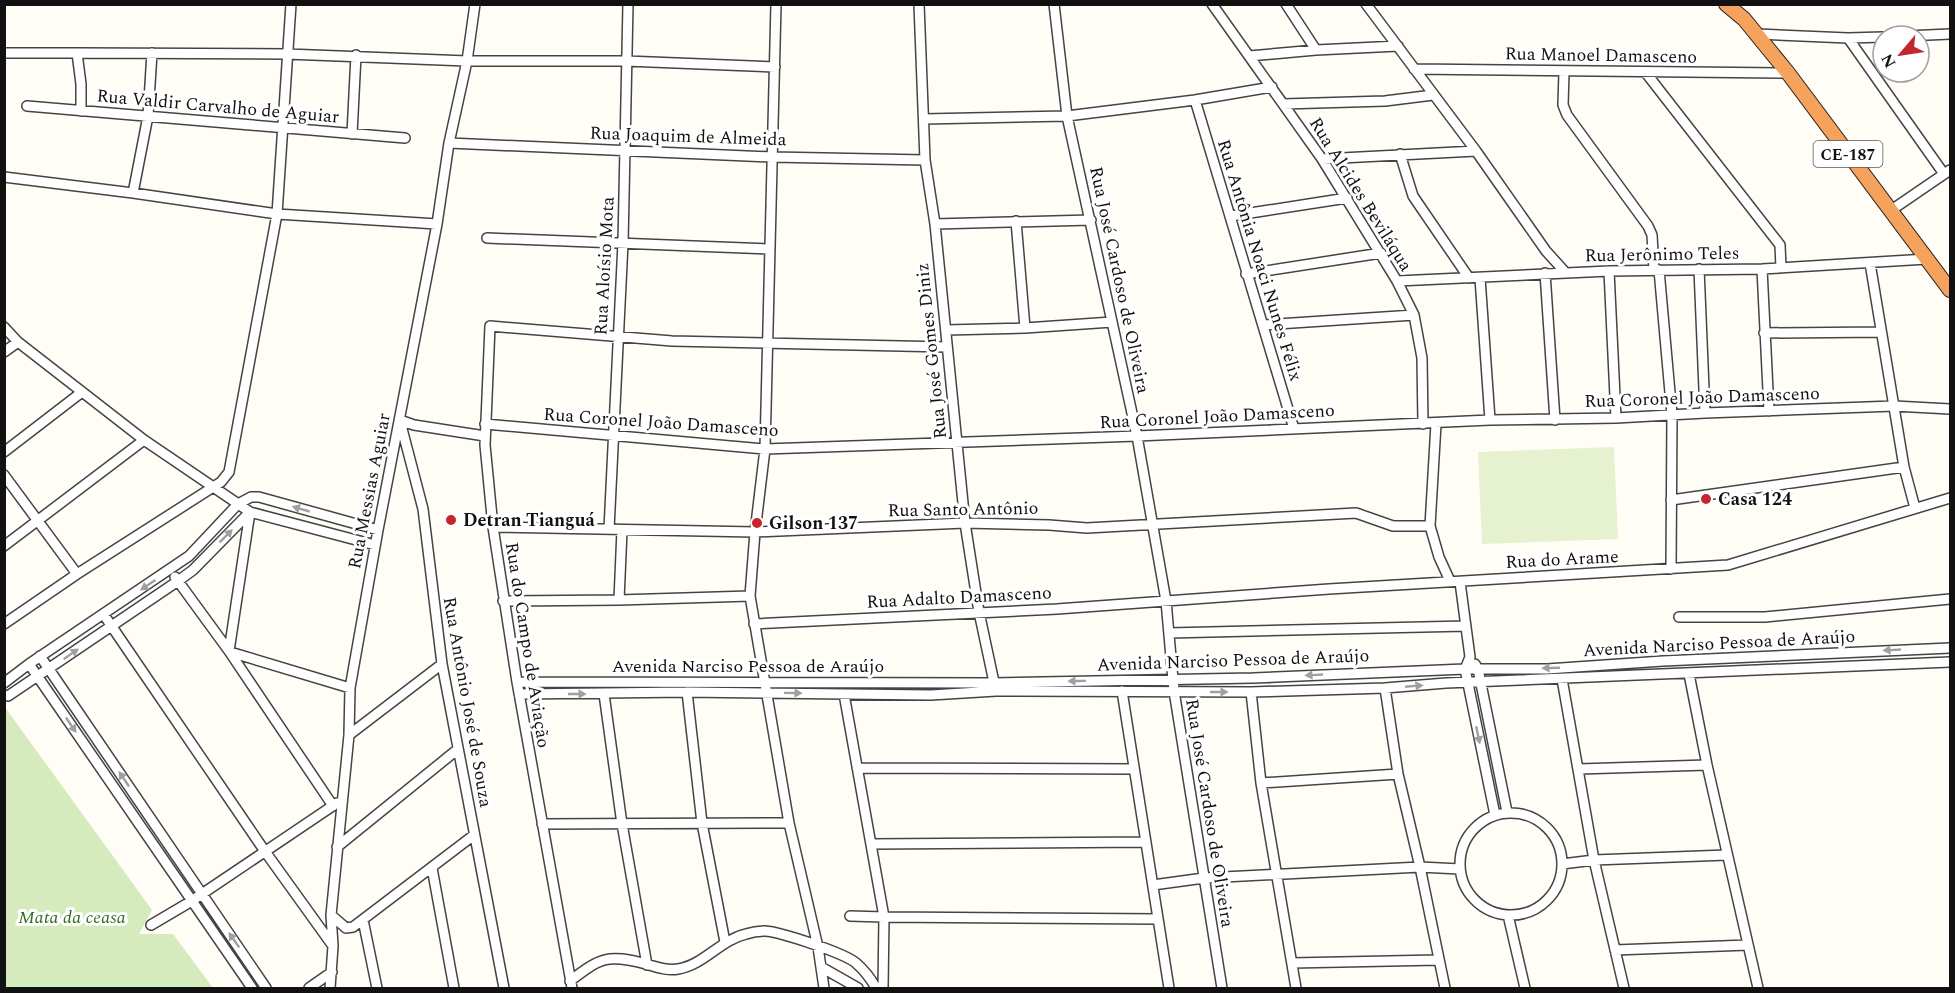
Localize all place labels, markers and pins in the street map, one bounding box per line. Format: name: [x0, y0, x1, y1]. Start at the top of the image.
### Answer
place label: Casa 124: [1718, 486, 1792, 513]
marker: Casa 124: [1699, 492, 1713, 506]
place label: Detran Tianguá: [463, 507, 595, 534]
place label: Gilson 137: [769, 510, 858, 537]
marker: Detran Tianguá: [444, 513, 458, 527]
marker: Gilson 137: [750, 516, 764, 530]

